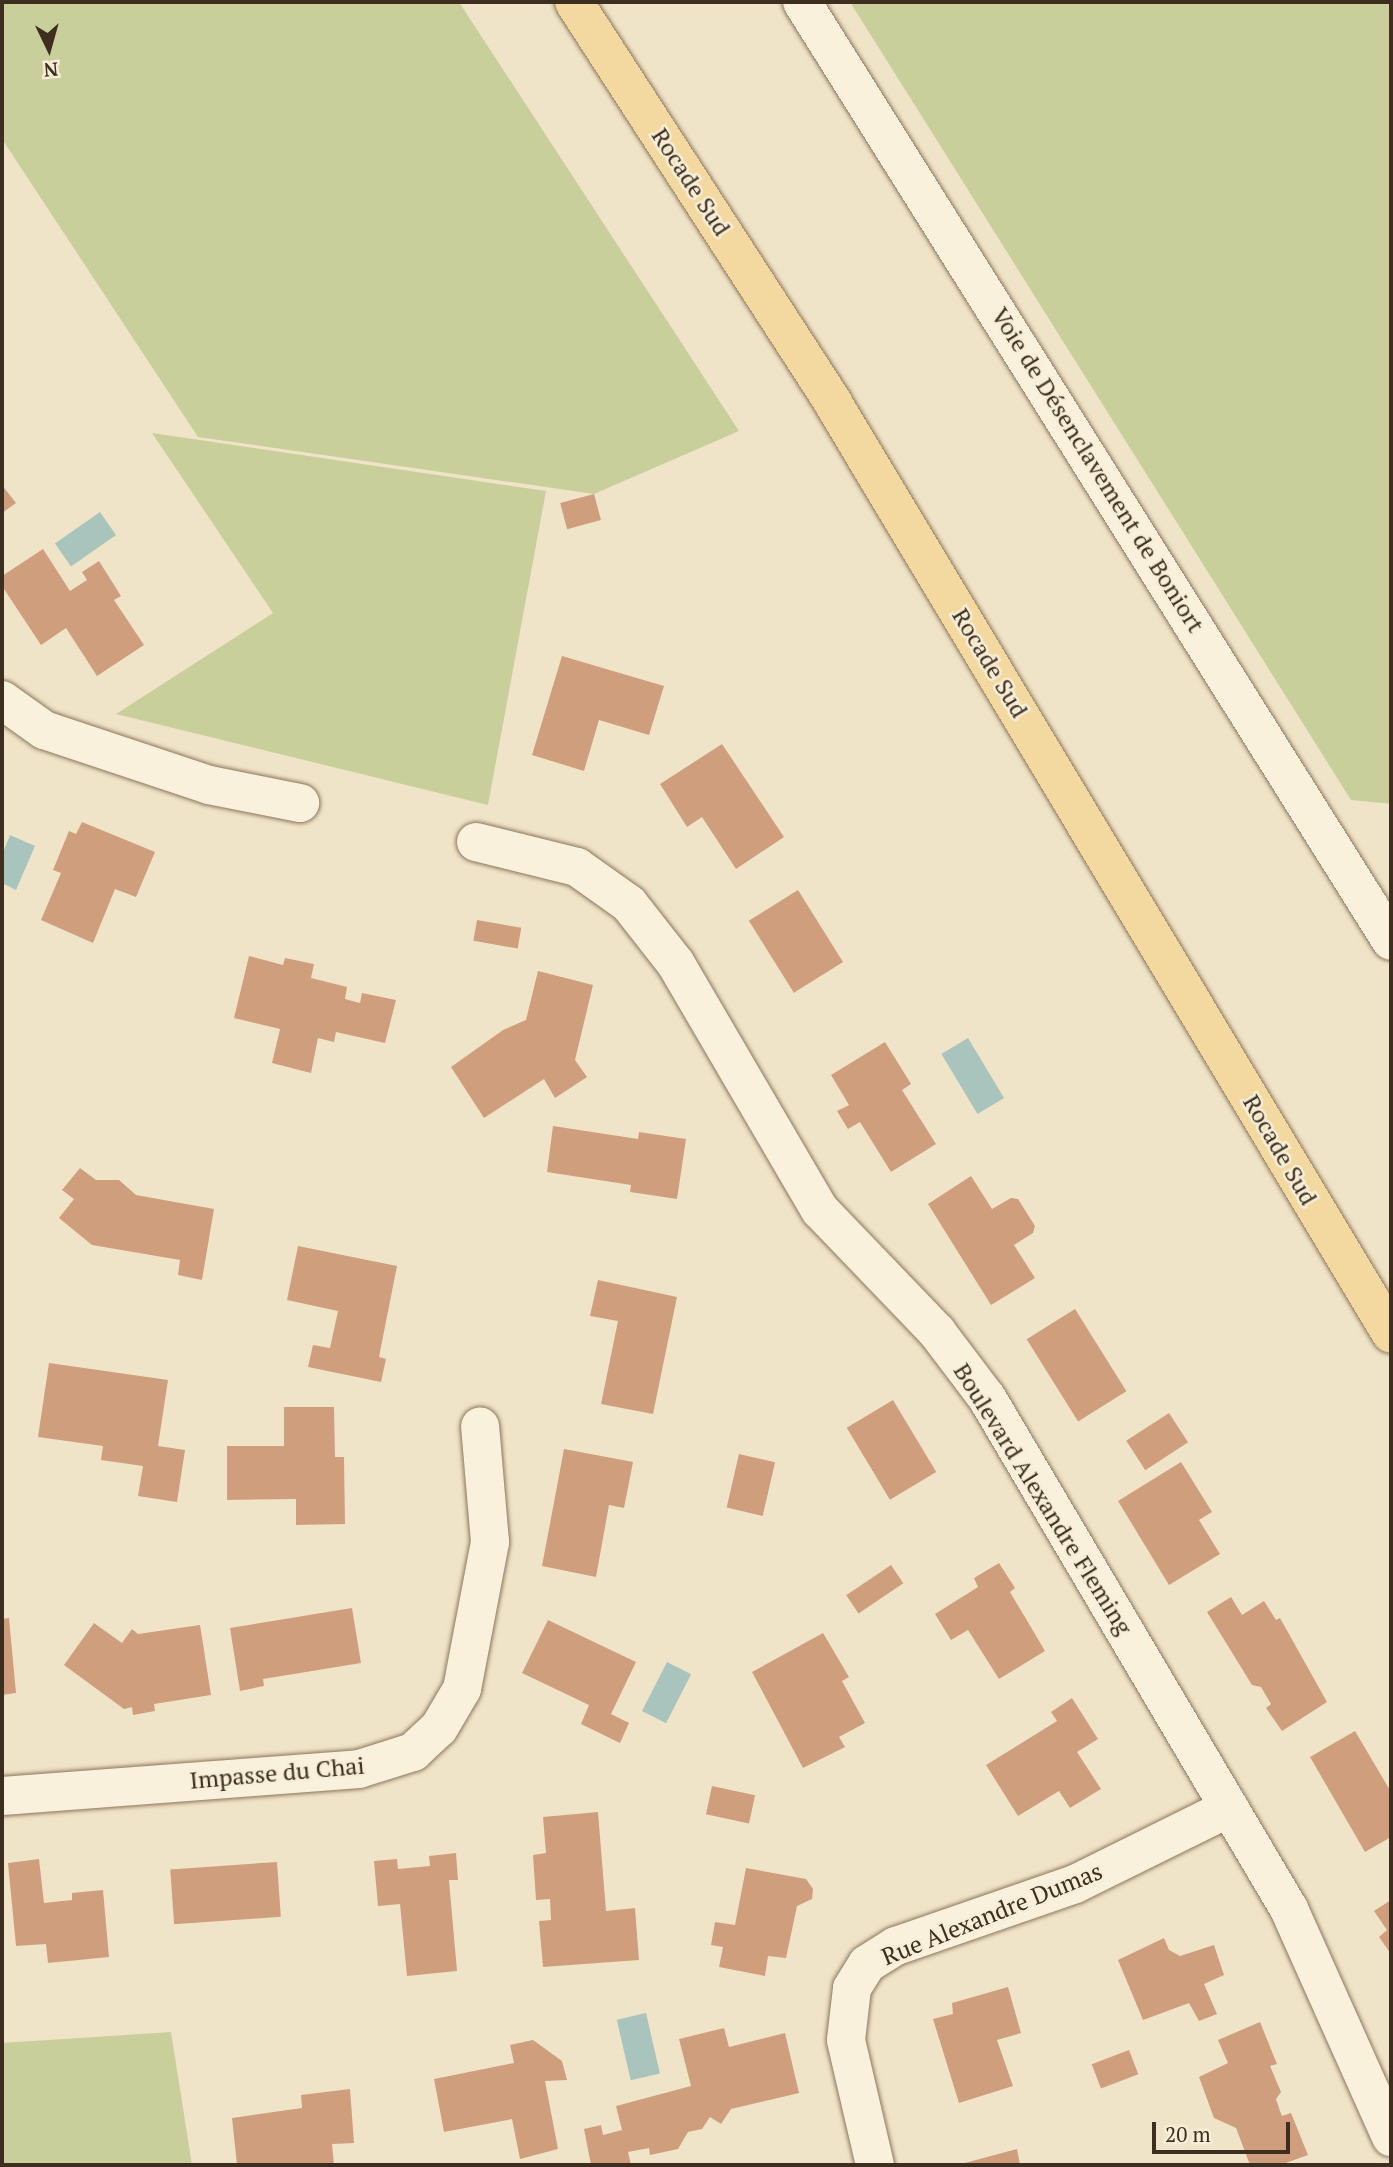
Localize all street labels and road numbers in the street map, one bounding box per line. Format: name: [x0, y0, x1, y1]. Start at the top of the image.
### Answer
street label: Rocade Sud: [646, 123, 736, 241]
street label: Voie de Désenclavement de Boniort: [986, 302, 1210, 638]
street label: Rocade Sud: [946, 603, 1034, 723]
street label: Rocade Sud: [1237, 1090, 1323, 1210]
street label: Boulevard Alexandre Fleming: [947, 1358, 1139, 1640]
street label: Impasse du Chai: [188, 1751, 366, 1795]
street label: Rue Alexandre Dumas: [877, 1857, 1107, 1971]

